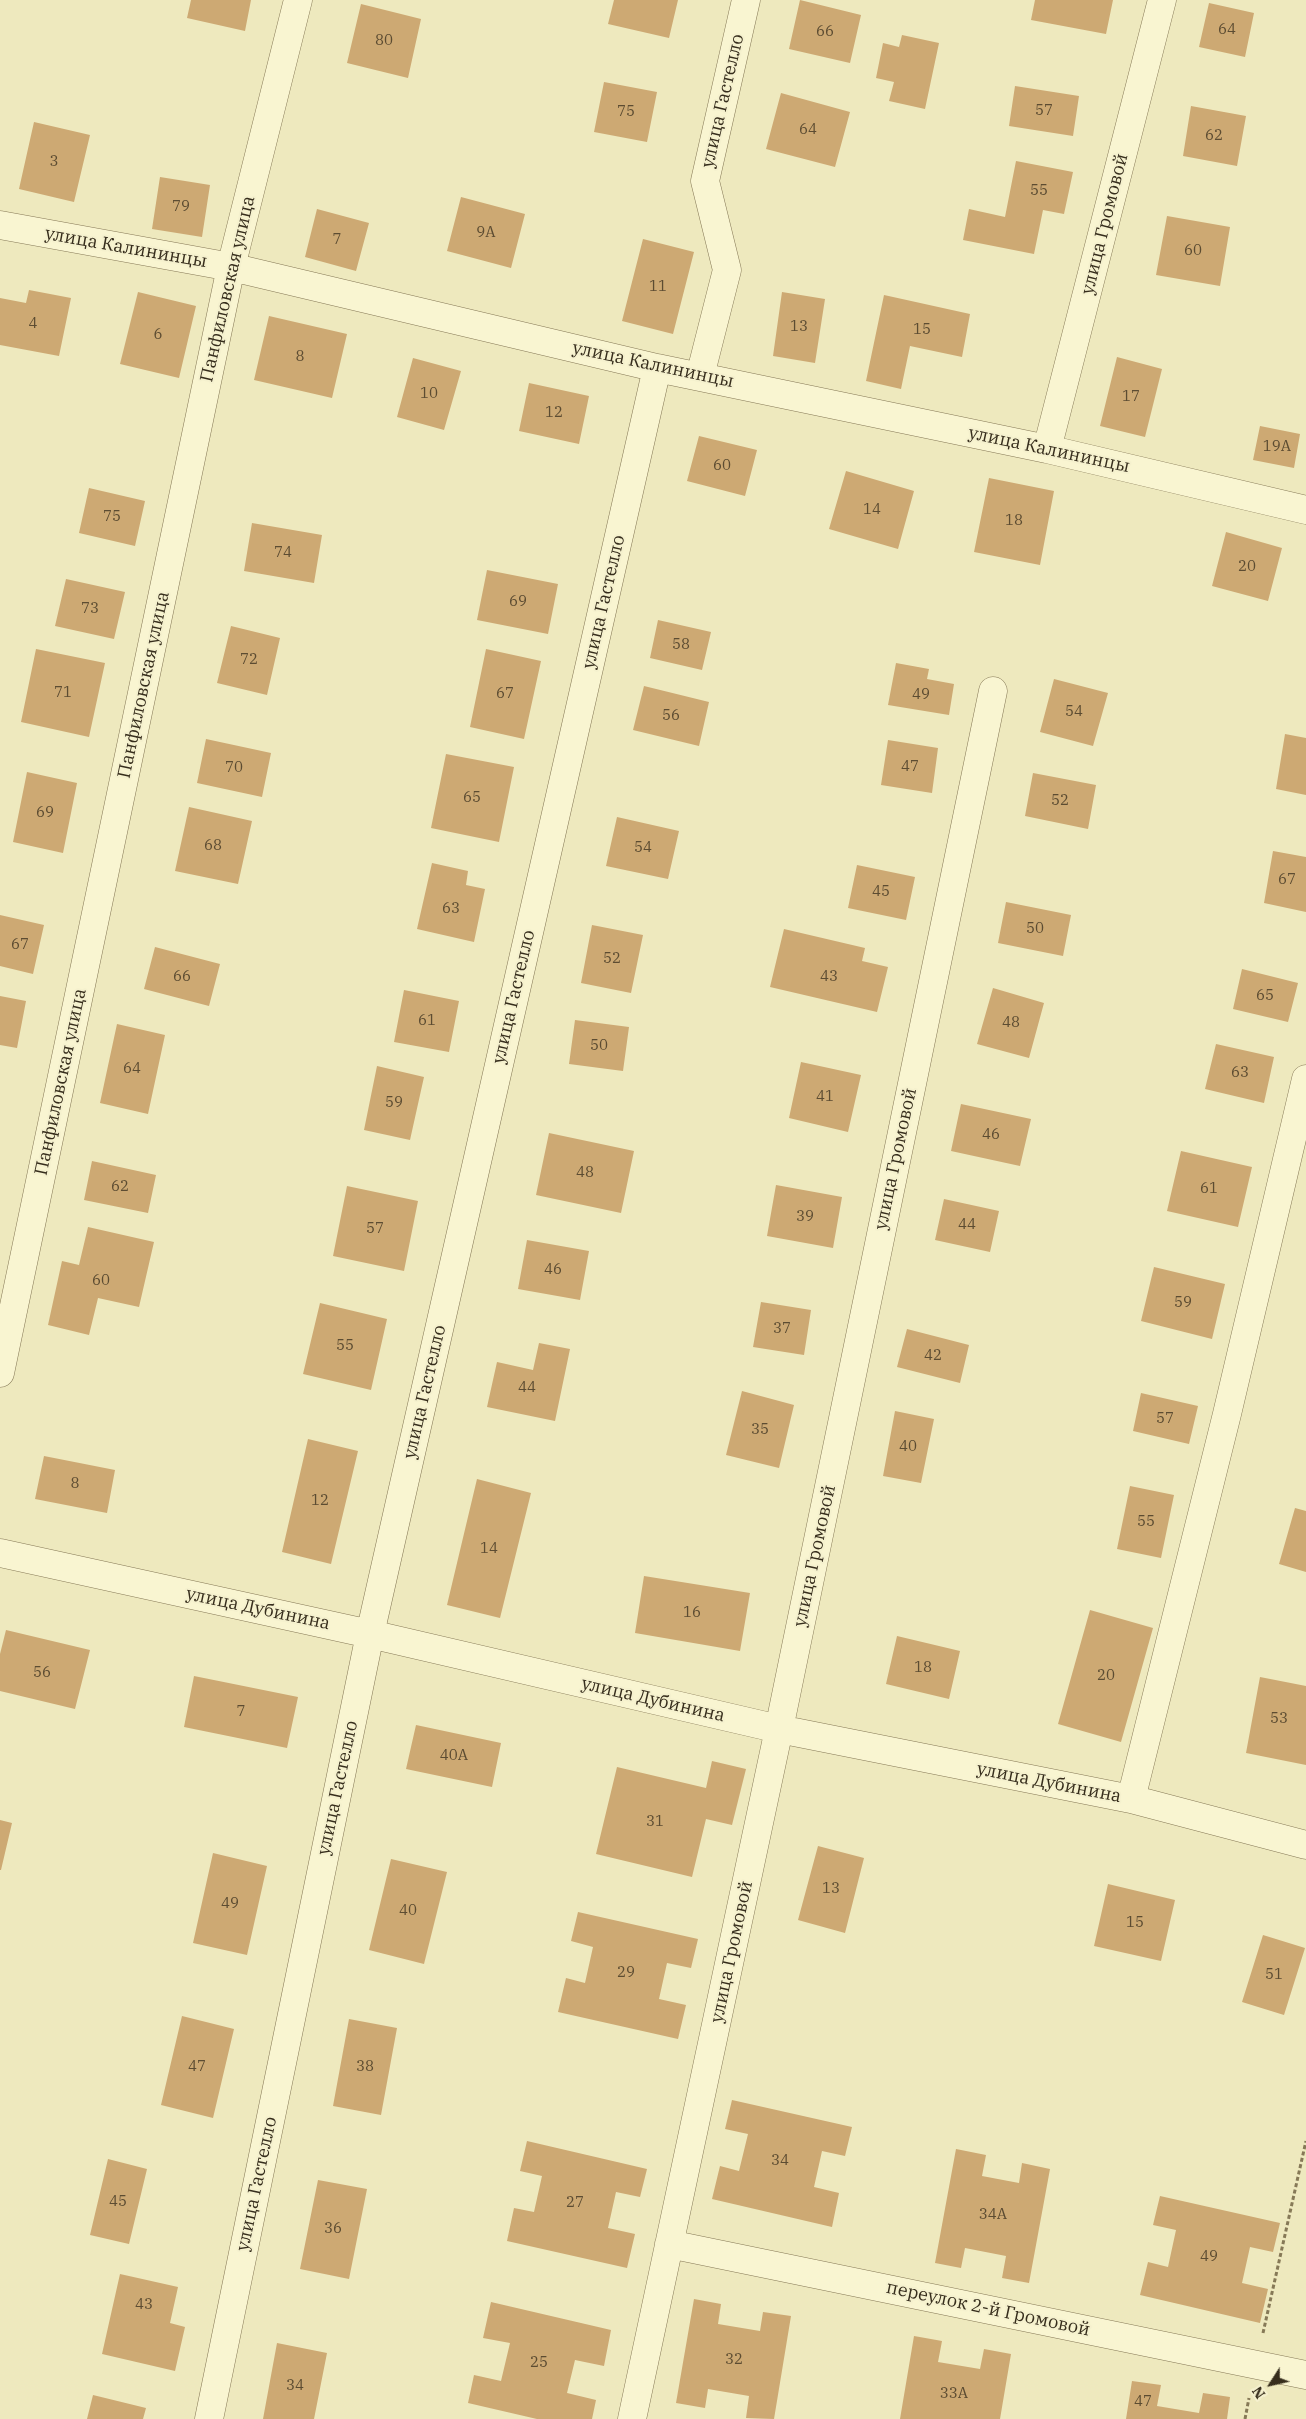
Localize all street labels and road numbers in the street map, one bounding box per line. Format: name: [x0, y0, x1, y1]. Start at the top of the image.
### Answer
street label: улица Гастелло: [697, 32, 749, 170]
street label: улица Громовой: [1077, 151, 1133, 297]
street label: Панфиловская улица: [196, 194, 260, 384]
street label: улица Калининцы: [43, 223, 209, 273]
street label: улица Калининцы: [570, 337, 736, 393]
street label: улица Калининцы: [966, 422, 1132, 478]
street label: улица Гастелло: [578, 533, 630, 671]
street label: Панфиловская улица: [114, 590, 174, 780]
street label: улица Гастелло: [488, 928, 540, 1066]
street label: Панфиловская улица: [31, 987, 91, 1177]
street label: улица Громовой: [870, 1086, 922, 1232]
street label: улица Гастелло: [399, 1323, 451, 1461]
street label: улица Громовой: [789, 1483, 841, 1629]
street label: улица Дубинина: [184, 1583, 332, 1635]
street label: улица Дубинина: [579, 1673, 727, 1727]
street label: улица Гастелло: [313, 1719, 363, 1857]
street label: улица Дубинина: [975, 1758, 1123, 1808]
street label: улица Громовой: [706, 1879, 758, 2025]
street label: улица Гастелло: [232, 2115, 282, 2253]
street label: переулок 2-й Громовой: [884, 2277, 1092, 2341]

